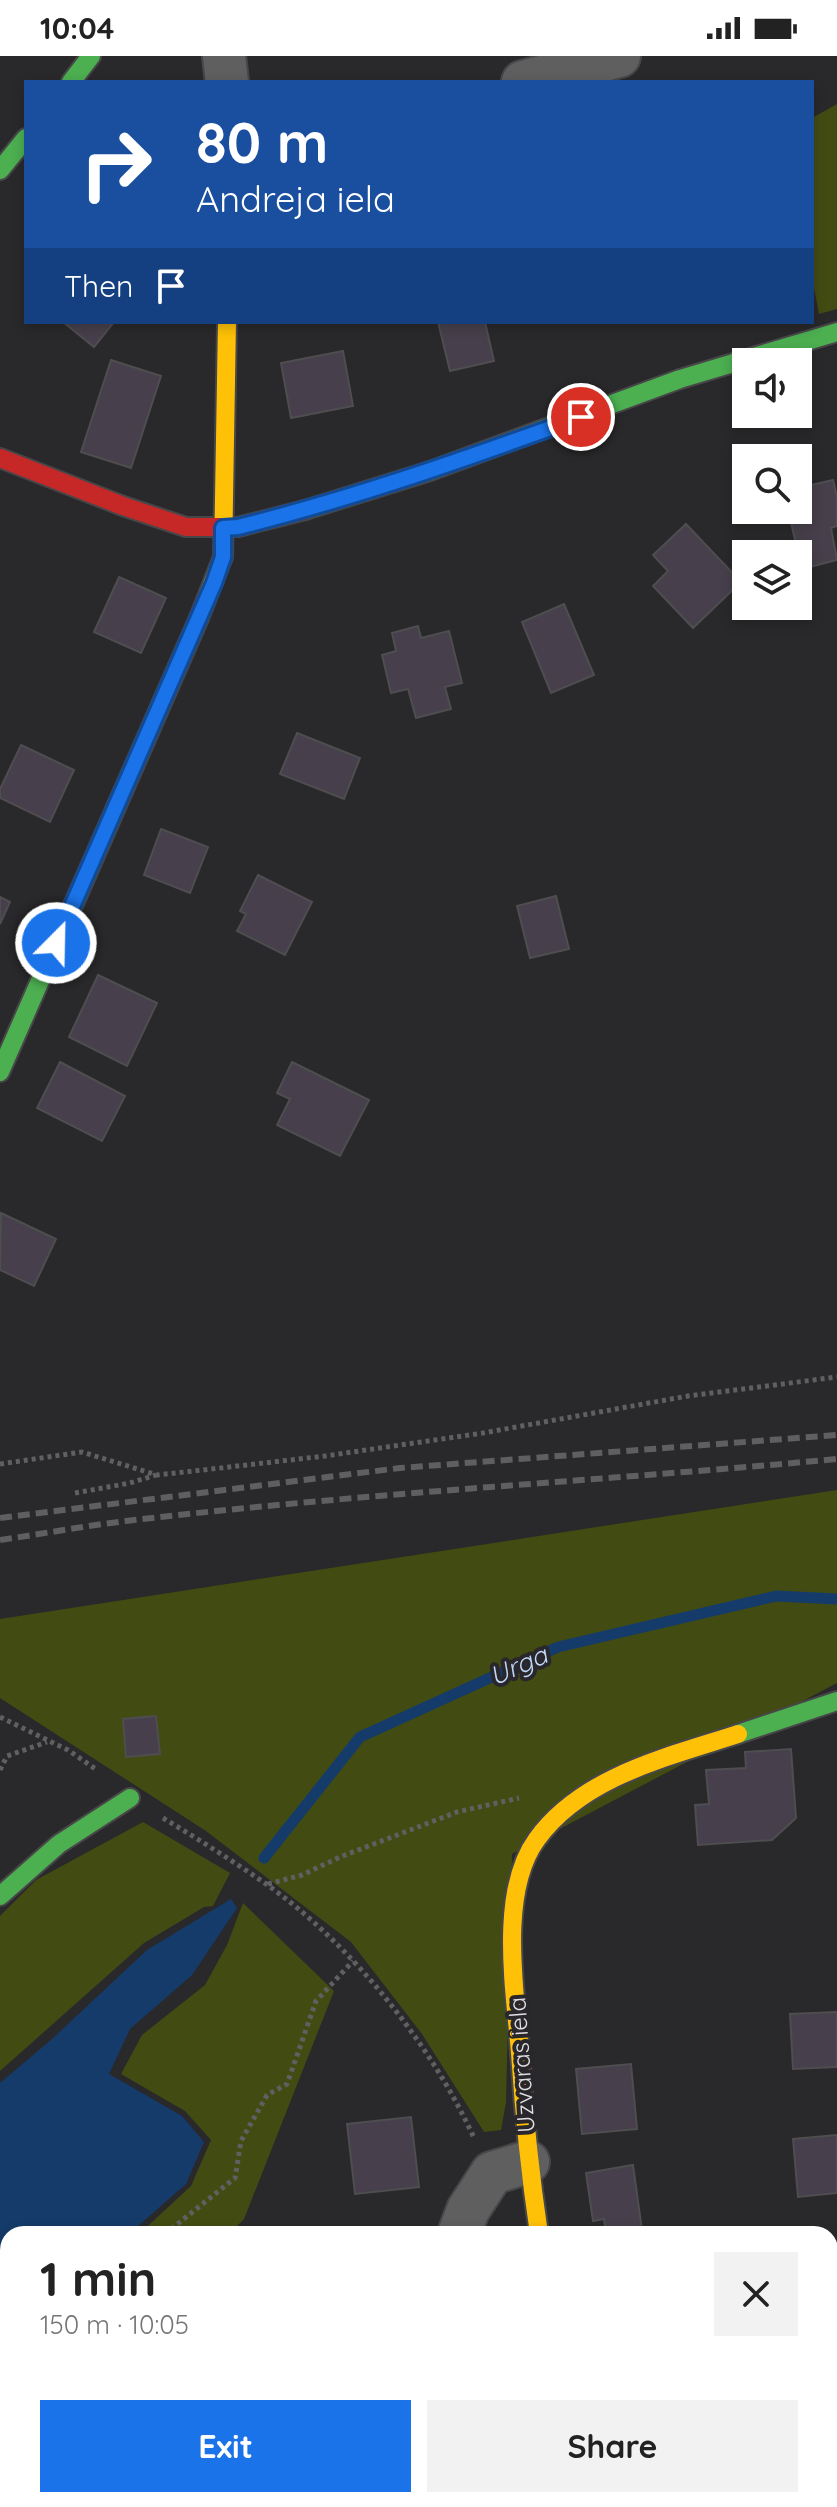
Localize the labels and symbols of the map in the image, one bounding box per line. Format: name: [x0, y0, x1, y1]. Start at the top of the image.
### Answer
pin: [547, 383, 615, 451]
position arrow: [14, 901, 98, 985]
water label: Urga: [484, 1637, 553, 1692]
street label: Uzvaras iela: [501, 1996, 541, 2134]

